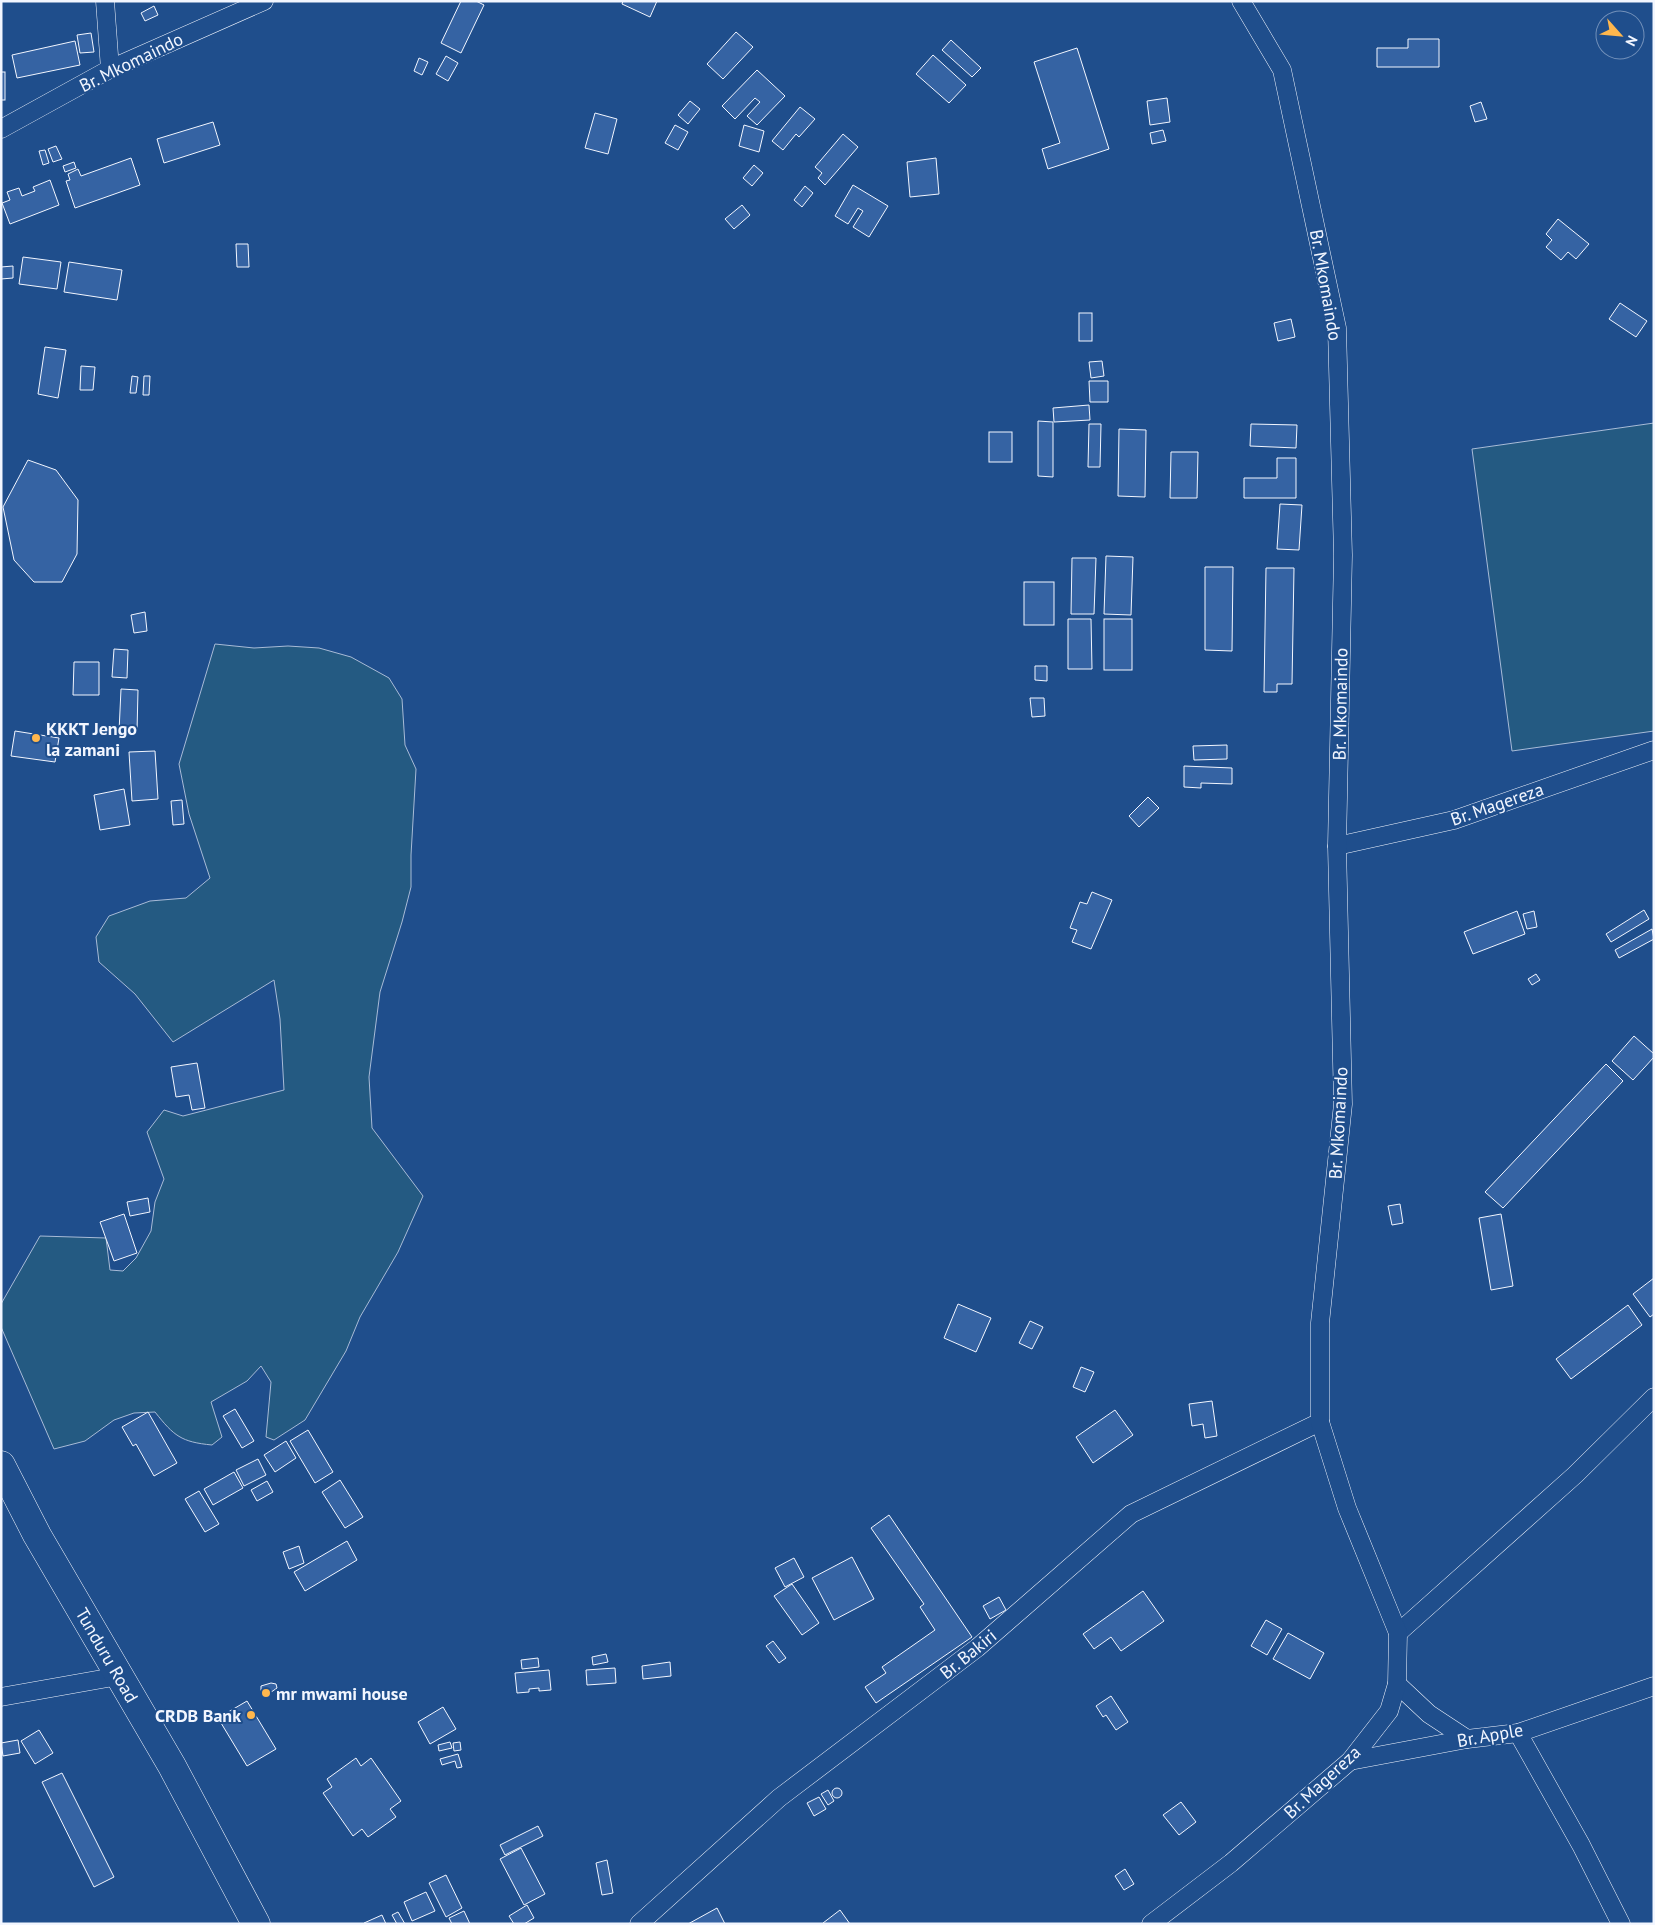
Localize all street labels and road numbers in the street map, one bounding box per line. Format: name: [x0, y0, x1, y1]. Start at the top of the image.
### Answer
street label: Br. Mkomaindo: [75, 27, 187, 97]
street label: Br. Mkomaindo: [1305, 228, 1347, 342]
street label: Br. Mkomaindo: [1328, 647, 1352, 761]
street label: Br. Magereza: [1447, 777, 1547, 831]
street label: Br. Mkomaindo: [1324, 1066, 1352, 1180]
street label: Tunduru Road: [71, 1603, 143, 1707]
street label: Br. Bakiri: [935, 1624, 1001, 1684]
street label: Br. Apple: [1455, 1718, 1525, 1752]
street label: Br. Magereza: [1279, 1741, 1365, 1823]

